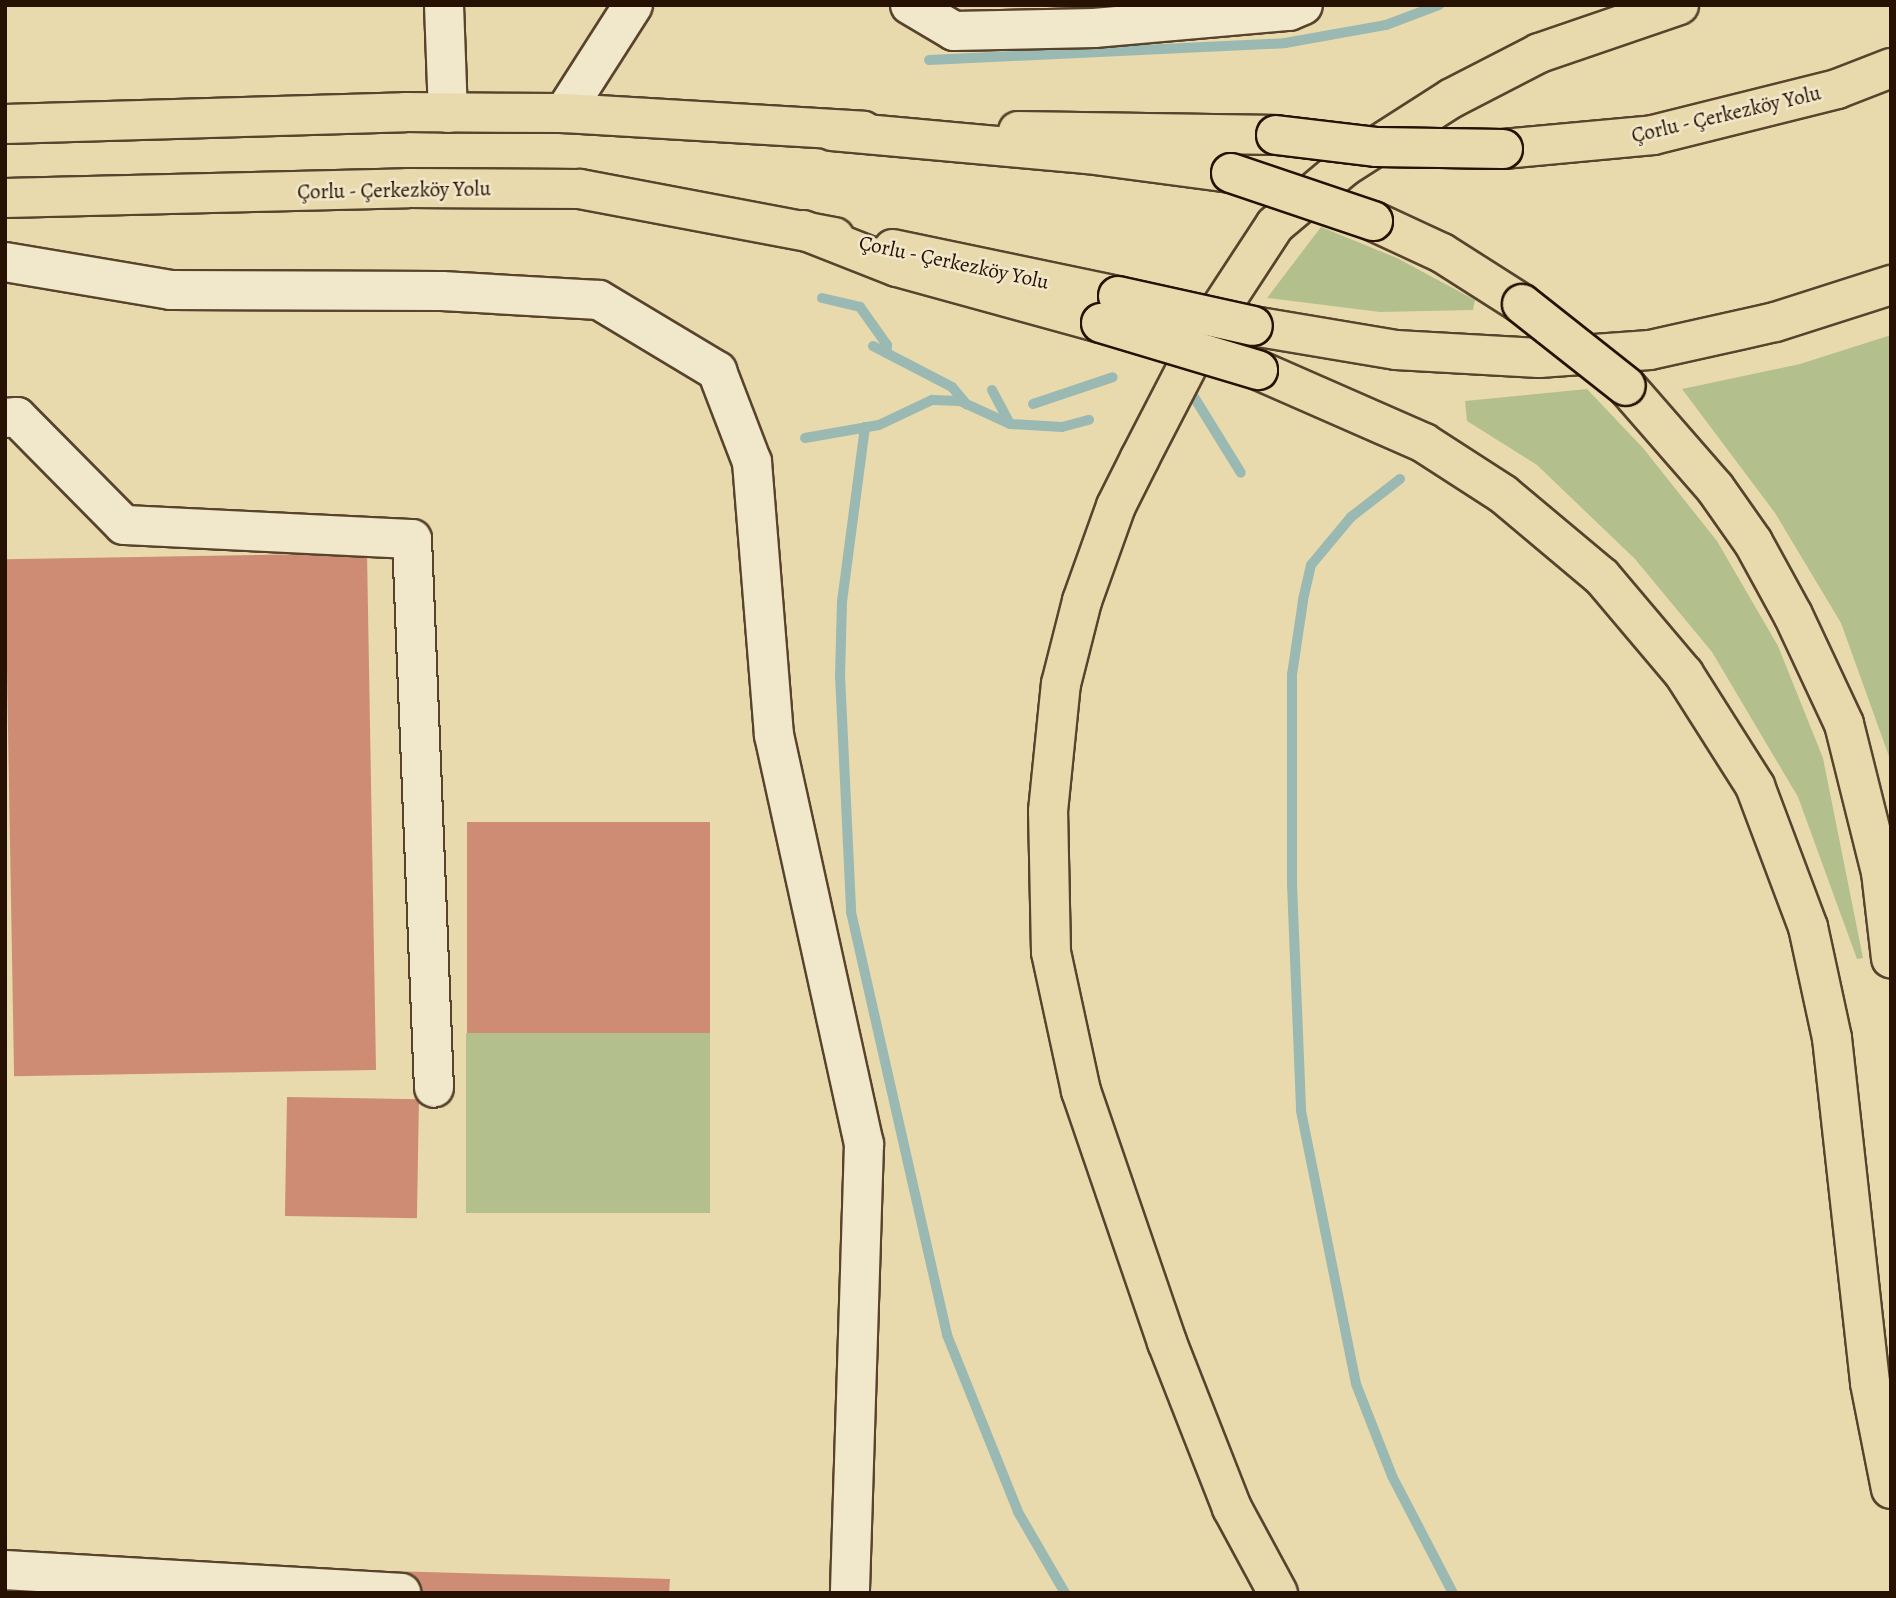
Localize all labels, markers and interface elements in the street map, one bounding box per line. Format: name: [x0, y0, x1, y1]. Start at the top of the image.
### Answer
street label: Çorlu - Çerkezköy Yolu: [1628, 80, 1824, 148]
street label: Çorlu - Çerkezköy Yolu: [297, 176, 491, 204]
street label: Çorlu - Çerkezköy Yolu: [856, 229, 1052, 295]

